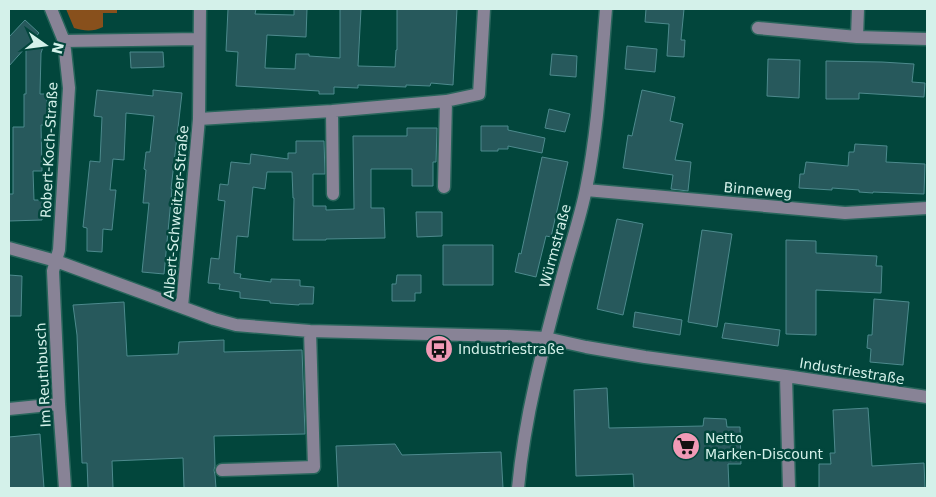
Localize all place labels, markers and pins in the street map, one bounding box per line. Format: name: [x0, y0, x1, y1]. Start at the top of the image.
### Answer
bus stop icon: Industriestraße: [424, 334, 454, 364]
place label: Industriestraße: [458, 341, 564, 357]
place label: Netto Marken-Discount: [705, 430, 824, 462]
supermarket icon: Netto Marken-Discount: [671, 431, 701, 461]

